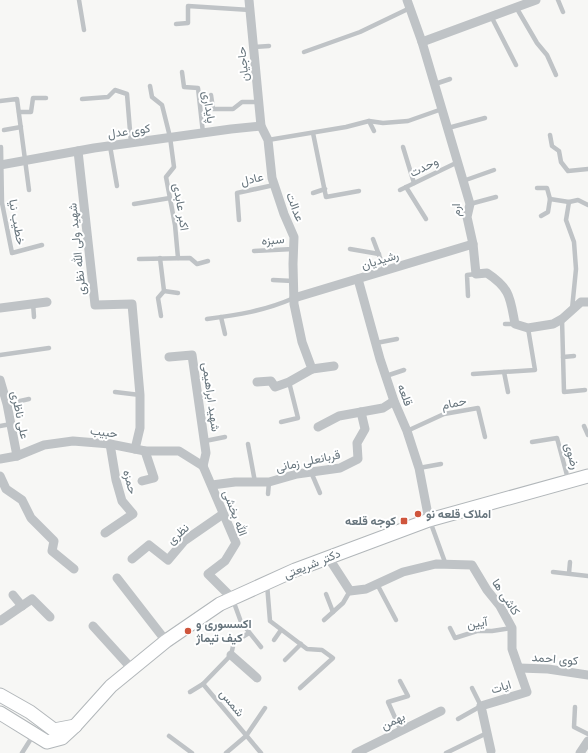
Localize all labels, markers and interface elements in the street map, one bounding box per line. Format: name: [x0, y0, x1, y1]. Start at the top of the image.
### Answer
street label: حاجیان: [233, 46, 252, 82]
street label: پایداری: [199, 90, 219, 124]
street label: کوی عدل: [107, 120, 151, 142]
street label: وحدت: [407, 153, 441, 181]
street label: عادل: [239, 169, 265, 189]
street label: اکبر عابدی: [169, 182, 193, 232]
street label: عدالت: [283, 190, 308, 224]
street label: خطیب نیا: [6, 198, 29, 246]
street label: شهید ولی الله نظری: [64, 202, 90, 296]
street label: ارم: [448, 203, 464, 217]
street label: سبزه: [261, 231, 285, 249]
street label: رشیدیان: [359, 247, 401, 273]
street label: شهید ابراهیمی: [198, 361, 224, 433]
street label: قلعه: [394, 382, 416, 408]
street label: علی ناظری: [7, 390, 33, 440]
street label: حمام: [440, 393, 468, 413]
street label: حبیب: [89, 422, 119, 441]
street label: رضوی: [561, 441, 583, 471]
street label: قربانعلی زمانی: [274, 446, 342, 476]
street label: حمزه: [119, 468, 141, 496]
street label: الله بخشی: [219, 488, 251, 538]
place label: املاک قلعه نو: [426, 506, 491, 522]
marker: املاک قلعه نو: [413, 509, 423, 519]
place label: کوجه قلعه: [345, 513, 397, 529]
marker: کوجه قلعه: [399, 516, 409, 526]
street label: نظری: [163, 520, 193, 548]
street label: دکتر شریعتی: [281, 545, 343, 583]
street label: کاشی ها: [488, 576, 524, 618]
street label: آیین: [466, 613, 489, 632]
place label: اکسسوری و کیف تیماژ: [195, 616, 252, 646]
marker: اکسسوری و کیف تیماژ: [183, 626, 193, 636]
street label: کوی احمد: [531, 649, 579, 669]
street label: ایات: [489, 676, 513, 697]
street label: شمس: [216, 686, 248, 720]
street label: بهمن: [378, 708, 408, 734]

